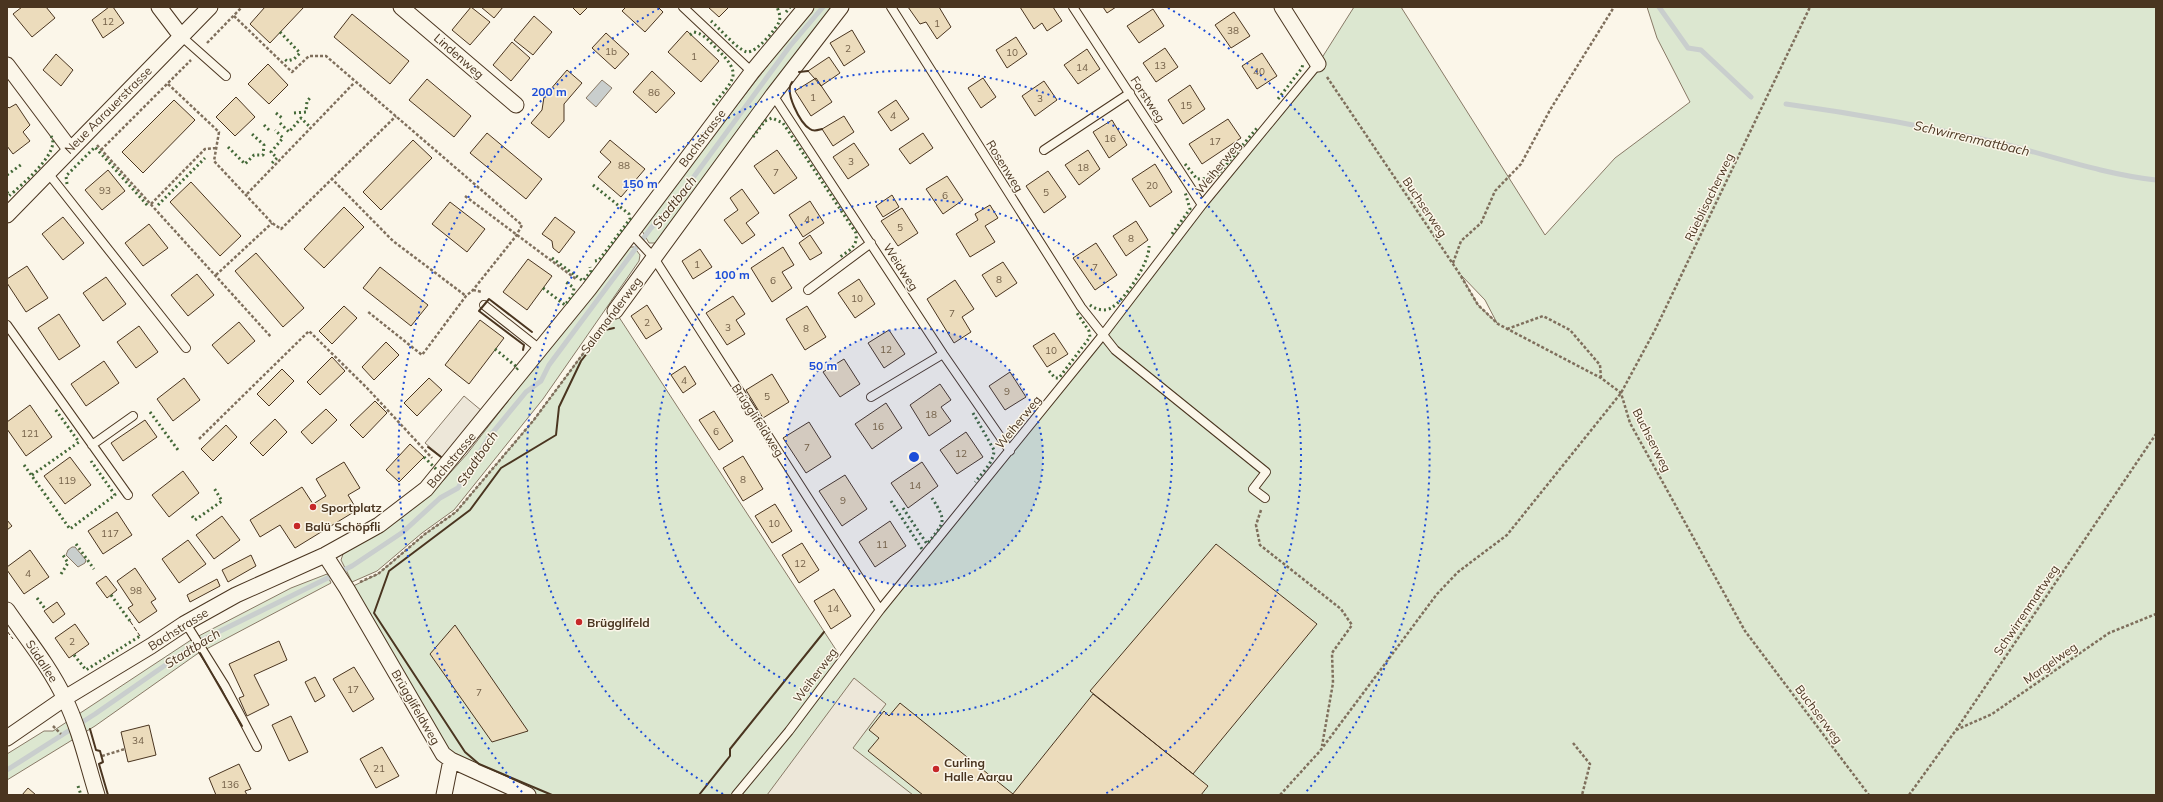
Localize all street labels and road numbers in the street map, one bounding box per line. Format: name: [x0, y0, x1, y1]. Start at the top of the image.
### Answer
street label: Lindenweg: [431, 30, 487, 82]
street label: Neue Aarauerstrasse: [61, 63, 155, 157]
street label: Forstweg: [1128, 73, 1168, 125]
street label: Bachstrasse: [675, 106, 729, 170]
street label: Rosenweg: [983, 137, 1027, 195]
street label: Weiherweg: [1192, 137, 1244, 197]
street label: Rüeblisacherweg: [1681, 151, 1737, 243]
street label: Buchserweg: [1399, 174, 1451, 240]
street label: Weidweg: [880, 241, 922, 293]
street label: Salamanderweg: [577, 274, 645, 356]
street label: Brügglifeldweg: [729, 381, 787, 459]
street label: Weiherweg: [992, 392, 1044, 452]
street label: Buchserweg: [1630, 406, 1674, 474]
street label: Bachstrasse: [423, 429, 479, 491]
street label: Schwirrenmattweg: [1990, 562, 2062, 658]
street label: Bachstrasse: [145, 605, 211, 653]
street label: Südallee: [23, 637, 61, 685]
street label: Margelweg: [2020, 639, 2080, 687]
street label: Weiherweg: [790, 645, 840, 705]
street label: Brügglifeldweg: [388, 667, 444, 747]
street label: Buchserweg: [1792, 682, 1846, 746]

